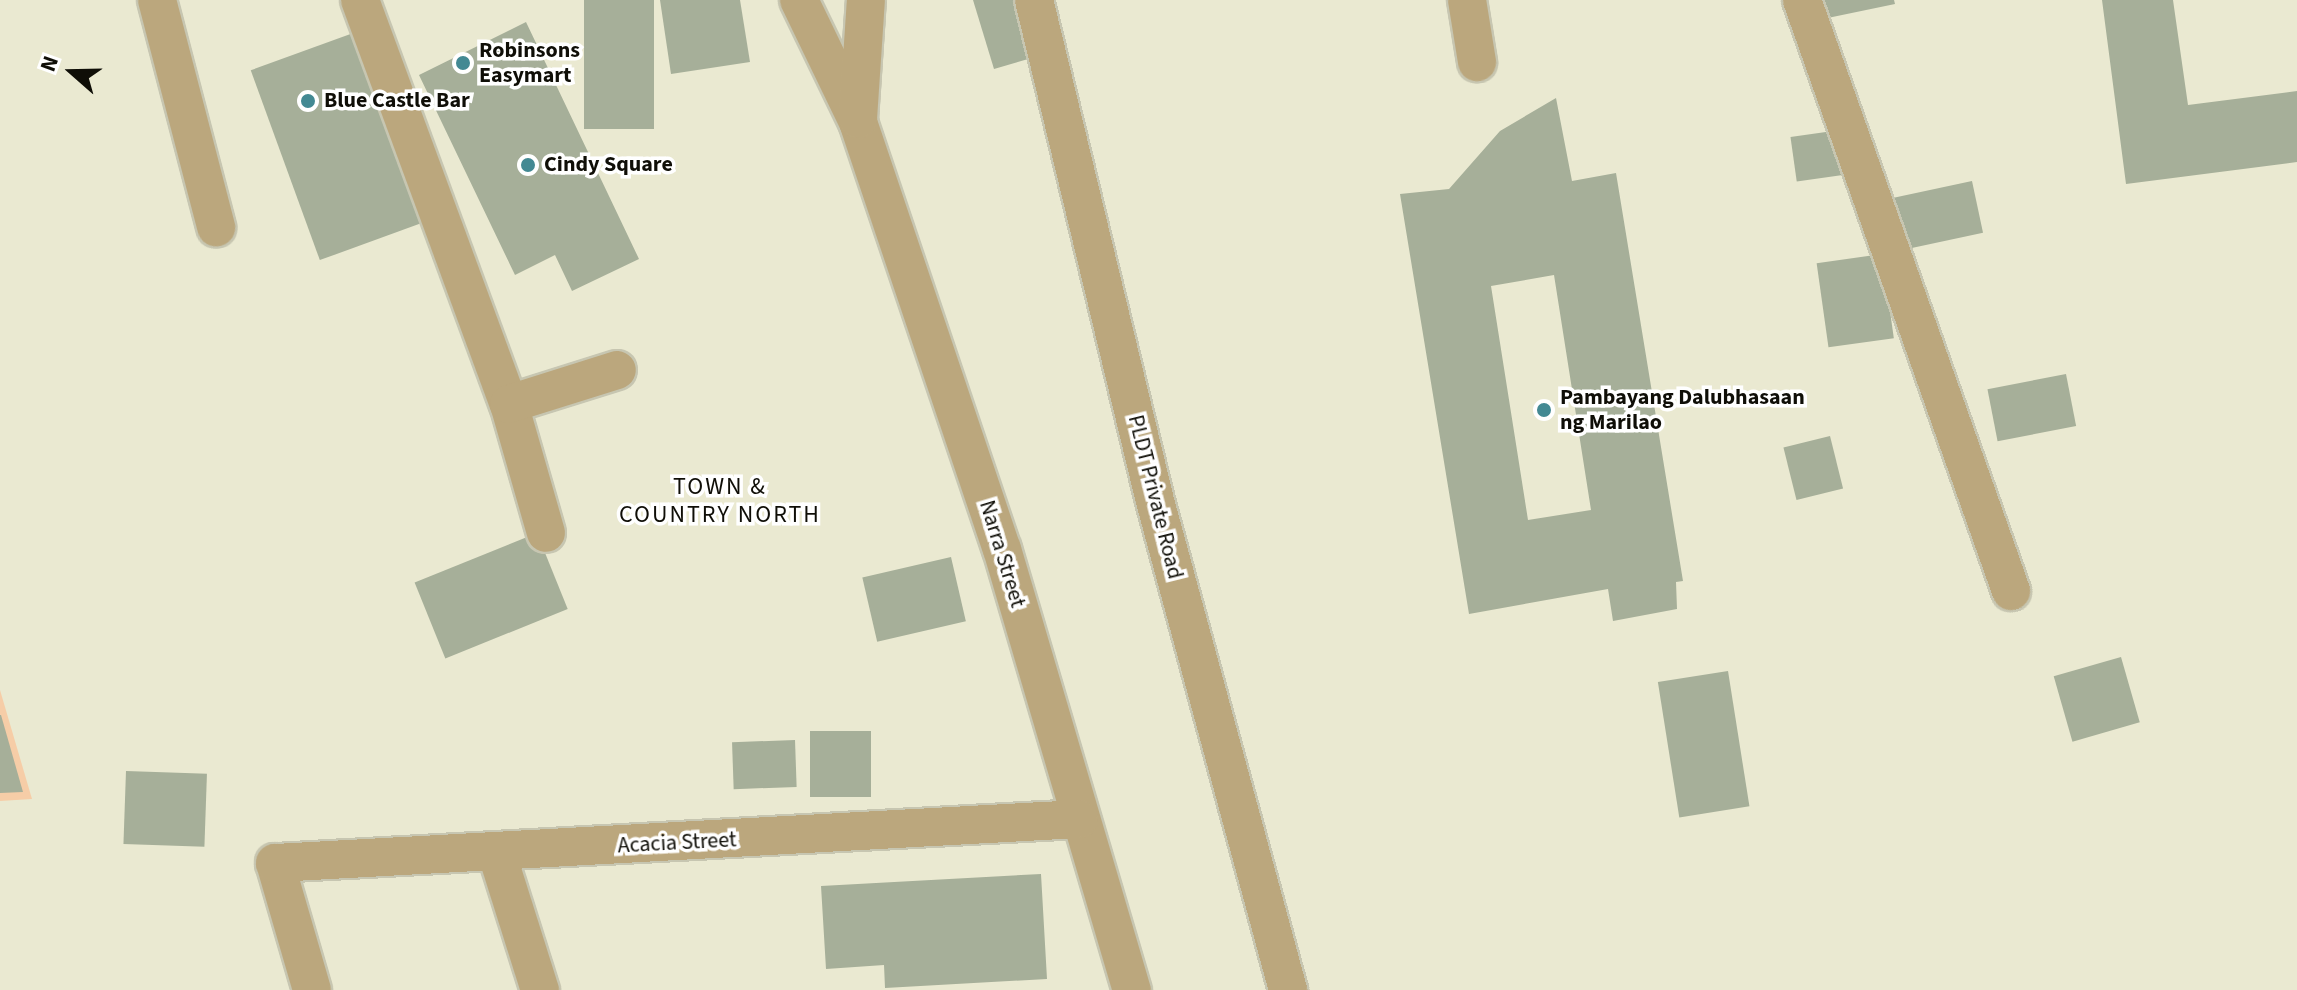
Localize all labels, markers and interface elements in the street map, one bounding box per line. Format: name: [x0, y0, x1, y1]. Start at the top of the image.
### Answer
north arrow: [32, 32, 112, 112]
place label: Robinsons Easymart: [479, 37, 580, 88]
text: N: [32, 51, 67, 76]
marker: Robinsons Easymart: [454, 54, 472, 72]
place label: Blue Castle Bar: [324, 88, 470, 114]
marker: Blue Castle Bar: [299, 92, 317, 110]
place label: Cindy Square: [544, 152, 673, 178]
marker: Cindy Square: [519, 156, 537, 174]
place label: Pambayang Dalubhasaan ng Marilao: [1560, 384, 1805, 436]
marker: Pambayang Dalubhasaan ng Marilao: [1535, 401, 1553, 419]
street label: PLDT Private Road: [1122, 412, 1188, 582]
district label: TOWN & COUNTRY NORTH: [619, 473, 821, 529]
street label: Narra Street: [973, 497, 1031, 611]
street label: Acacia Street: [617, 827, 737, 859]

